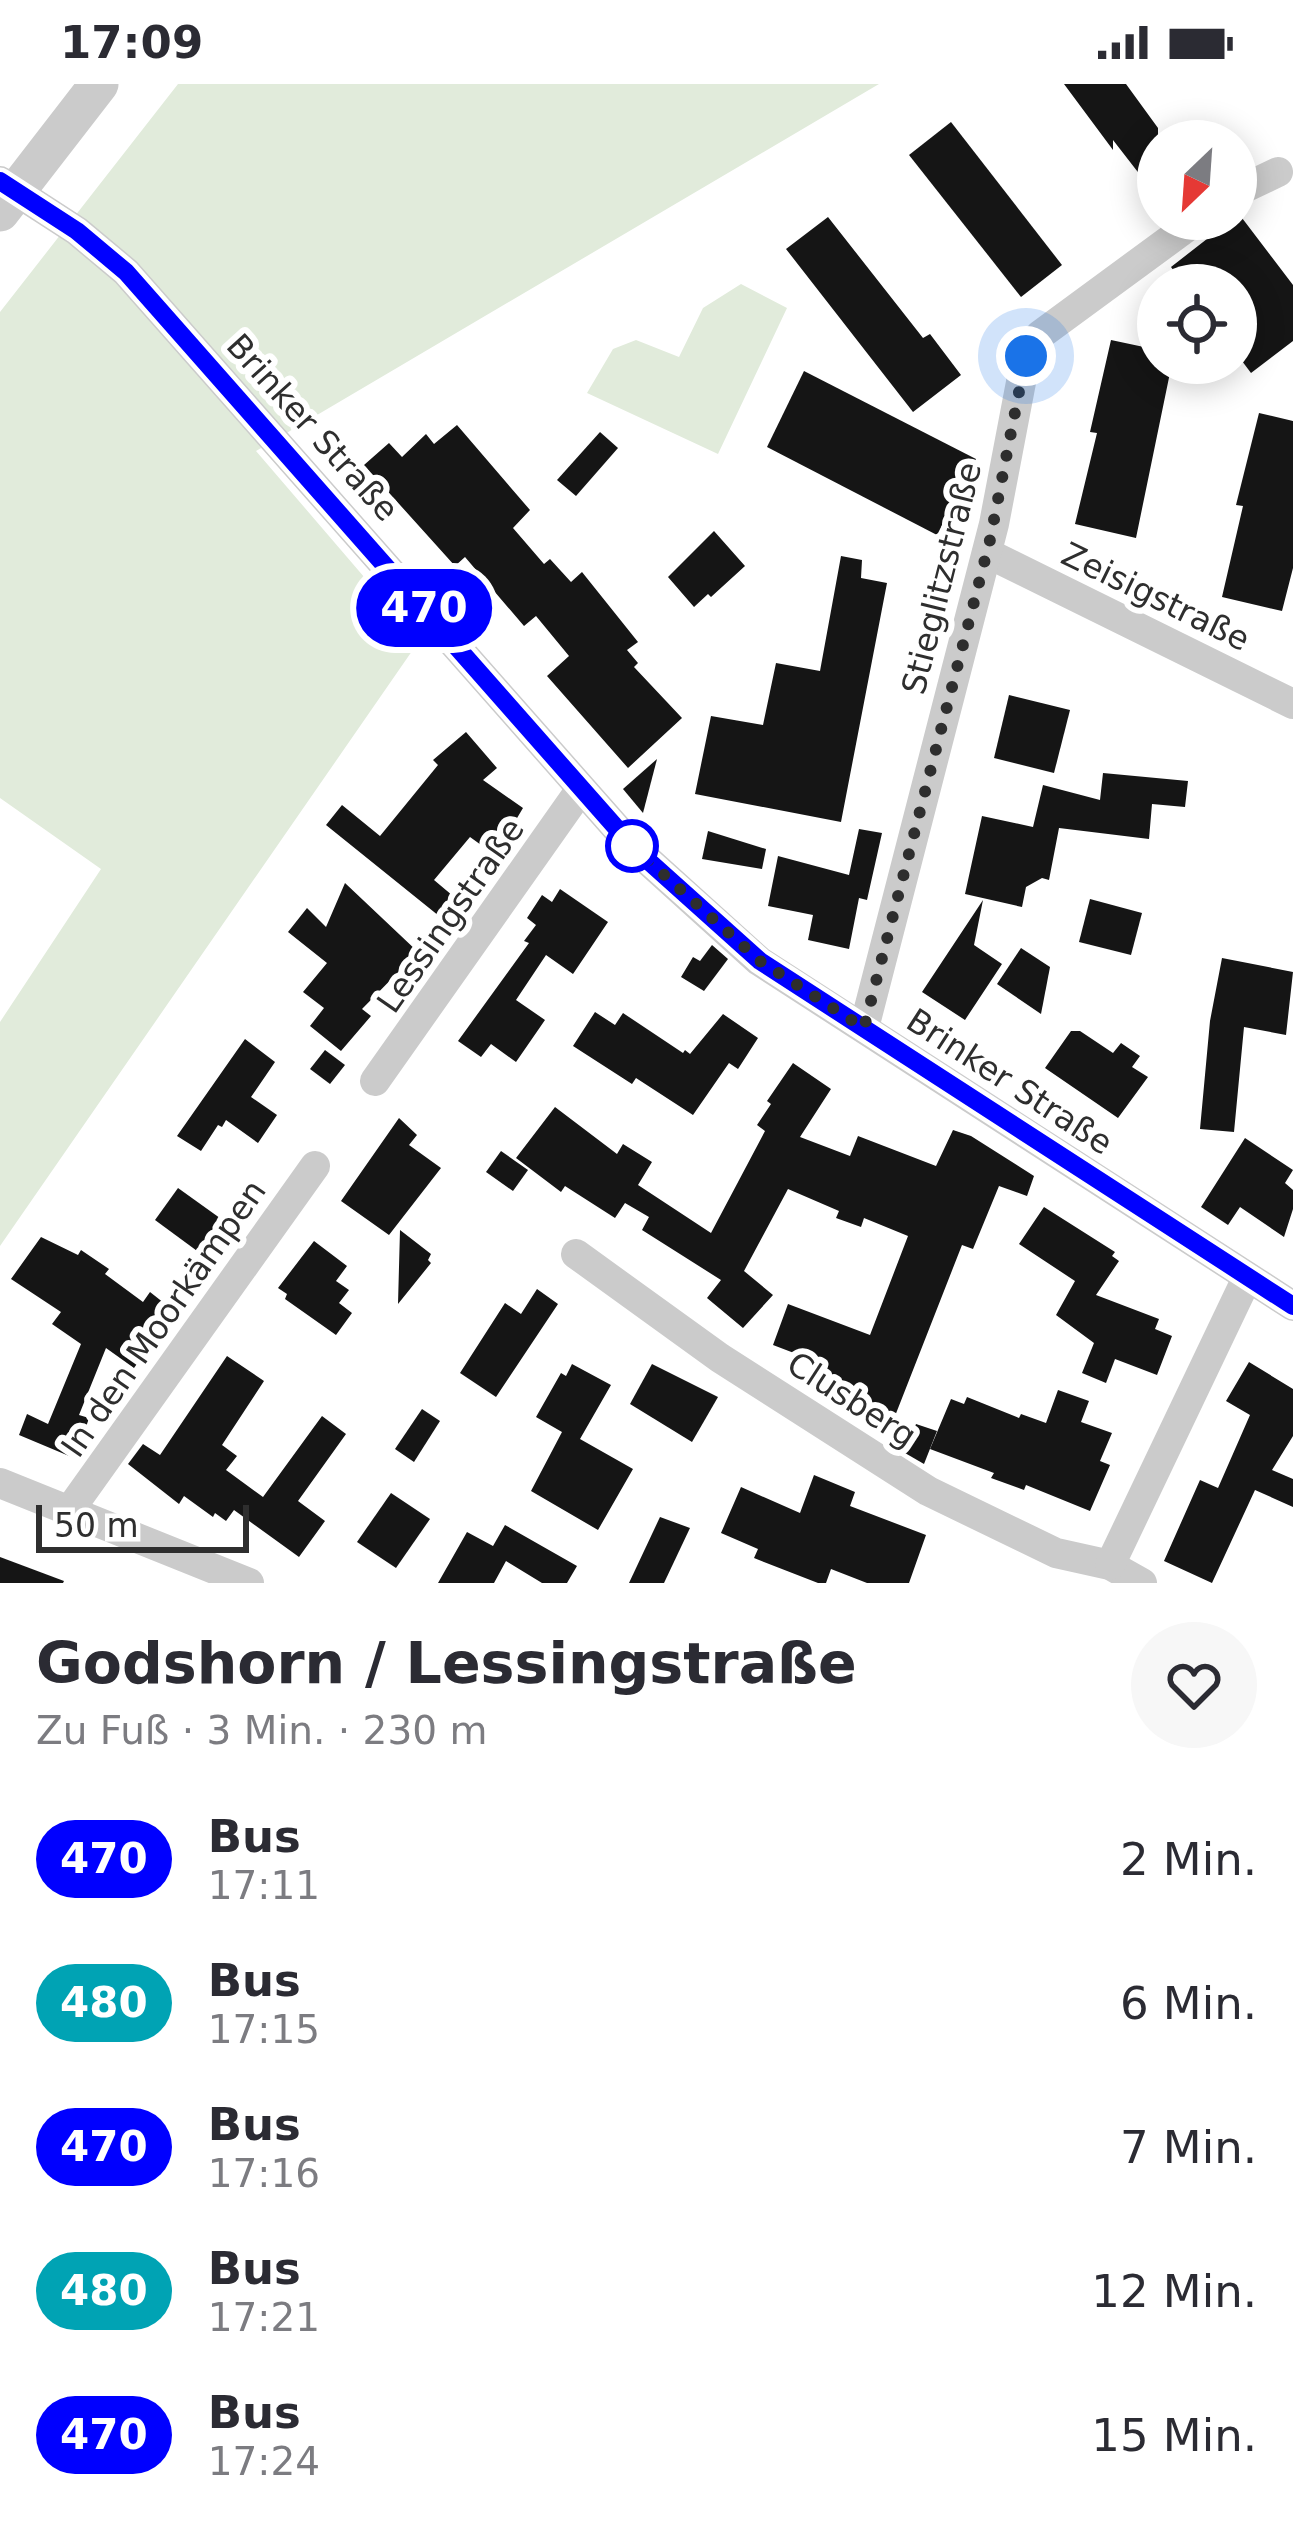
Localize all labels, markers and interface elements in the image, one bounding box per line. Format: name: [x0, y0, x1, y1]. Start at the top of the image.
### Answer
text: 17:09: [60, 16, 203, 69]
north arrow: [1137, 120, 1257, 240]
map controls: [1137, 120, 1257, 384]
button: locate: [1137, 264, 1257, 384]
street label: Brinker Straße: [219, 326, 407, 529]
your location: [996, 326, 1056, 386]
street label: Stieglitzstraße: [894, 458, 989, 698]
street label: Zeisigstraße: [1055, 534, 1256, 659]
line badge: 470: [355, 569, 493, 647]
text: 470: [380, 583, 468, 632]
street label: Lessingstraße: [369, 810, 532, 1020]
unlabelled marker: [607, 821, 657, 871]
street label: Brinker Straße: [900, 1000, 1120, 1162]
street label: In den Moorkämpen: [53, 1172, 274, 1464]
street label: Clusberg: [780, 1343, 923, 1455]
scale bar: [36, 1499, 249, 1552]
text: 50 m: [54, 1506, 139, 1545]
button: heart: [1131, 1622, 1257, 1748]
text: Godshorn / Lessingstraße: [36, 1630, 857, 1696]
text: Zu Fuß · 3 Min. · 230 m: [36, 1708, 487, 1753]
text: Bus: [208, 1810, 301, 1863]
text: 2 Min.: [1120, 1833, 1257, 1886]
text: 470: [60, 1834, 148, 1883]
text: 17:11: [208, 1863, 320, 1908]
text: Bus: [208, 1954, 301, 2007]
text: 6 Min.: [1120, 1977, 1257, 2030]
text: 480: [60, 1978, 148, 2027]
text: 17:15: [208, 2007, 320, 2052]
text: Bus: [208, 2098, 301, 2151]
text: 7 Min.: [1120, 2121, 1257, 2174]
text: 470: [60, 2122, 148, 2171]
text: 17:16: [208, 2151, 320, 2196]
text: Bus: [208, 2242, 301, 2295]
text: 12 Min.: [1091, 2265, 1257, 2318]
text: 480: [60, 2266, 148, 2315]
text: 17:21: [208, 2295, 320, 2340]
text: Bus: [208, 2386, 301, 2439]
text: 15 Min.: [1091, 2409, 1257, 2462]
text: 470: [60, 2410, 148, 2459]
text: 17:24: [208, 2439, 320, 2484]

